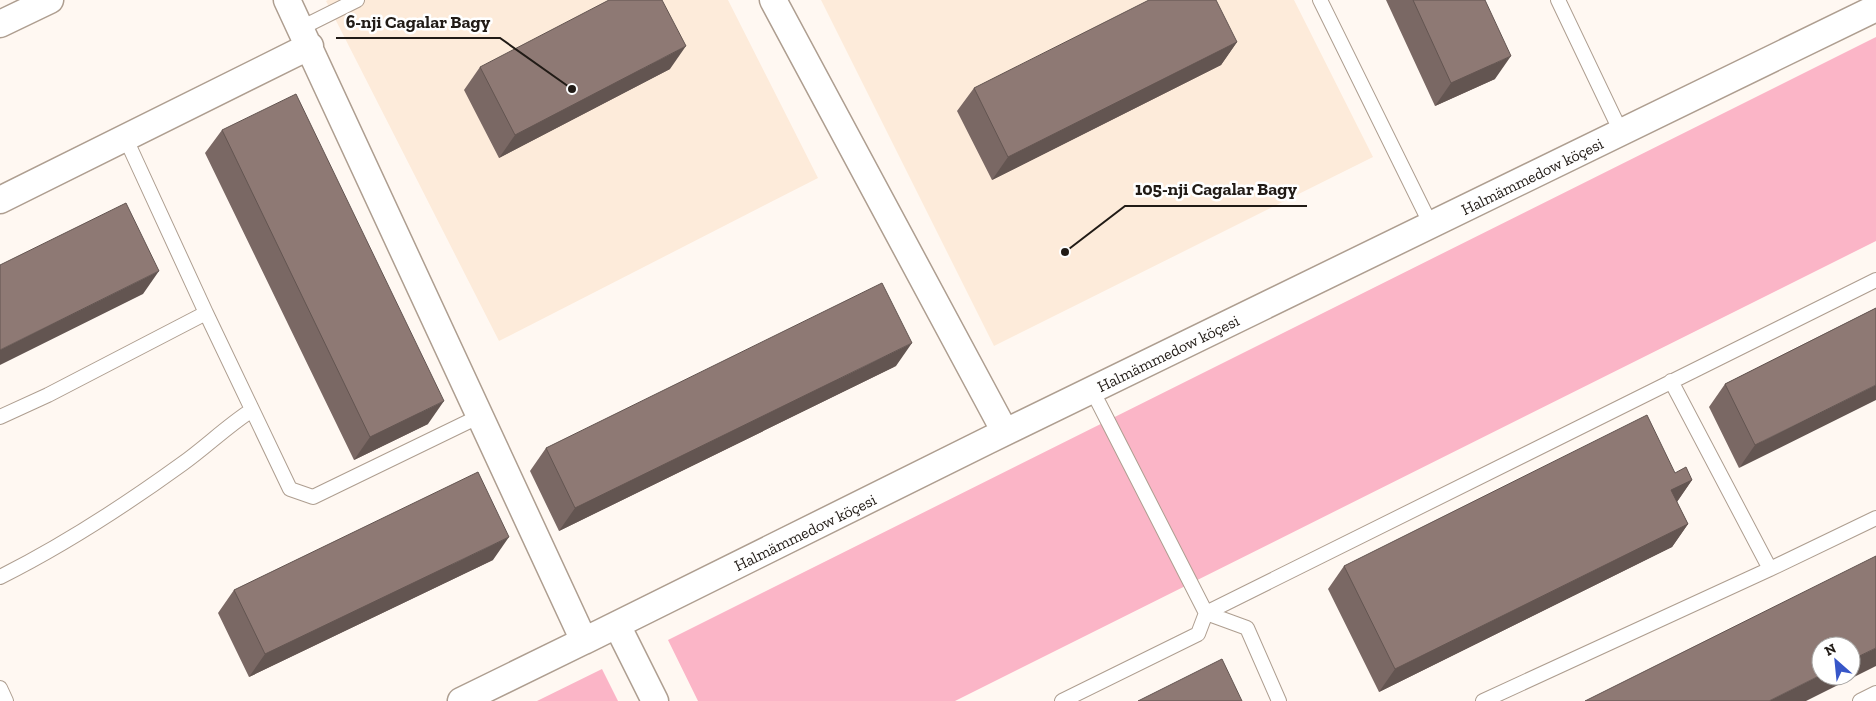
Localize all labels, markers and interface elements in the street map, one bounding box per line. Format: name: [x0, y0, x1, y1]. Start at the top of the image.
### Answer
callout: 6-nji Cagalar Bagy: [336, 5, 500, 38]
text: 6-nji Cagalar Bagy: [346, 11, 491, 33]
street label: Halmämmedow köçesi: [1458, 134, 1607, 219]
callout: 105-nji Cagalar Bagy: [1125, 173, 1307, 206]
text: 105-nji Cagalar Bagy: [1135, 178, 1297, 200]
street label: Halmämmedow köçesi: [1094, 311, 1243, 396]
street label: Halmämmedow köçesi: [731, 490, 880, 575]
north arrow: [1811, 636, 1861, 686]
text: N: [1822, 640, 1839, 660]

